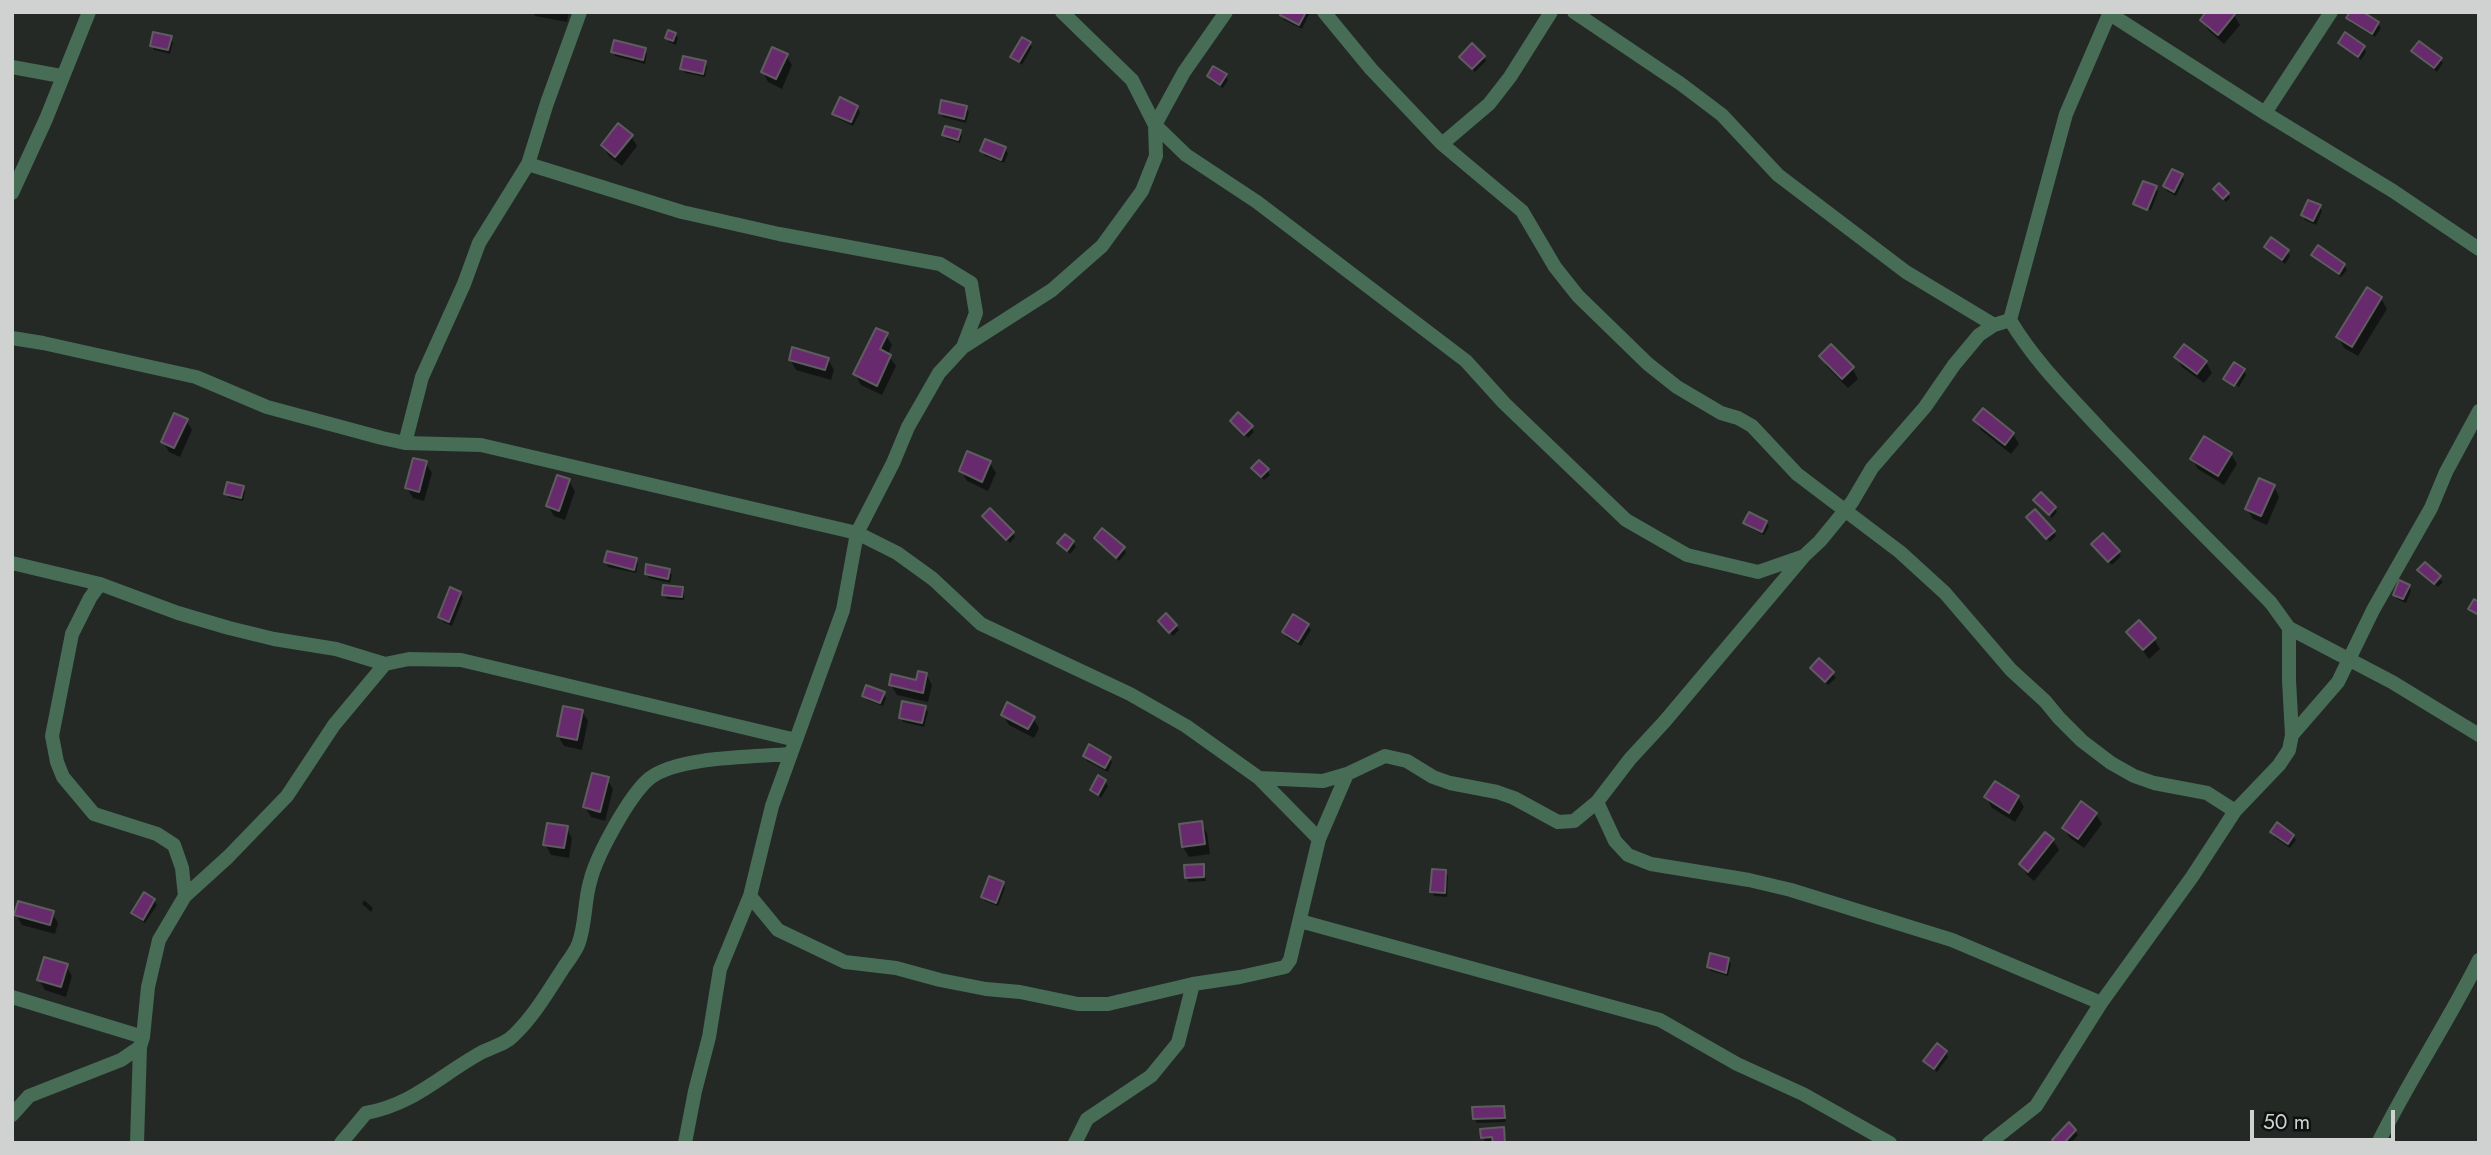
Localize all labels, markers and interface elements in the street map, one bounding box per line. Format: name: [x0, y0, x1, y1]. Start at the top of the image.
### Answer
scale bar: [2253, 1096, 2398, 1140]
text: 50 m: [2263, 1107, 2310, 1137]

